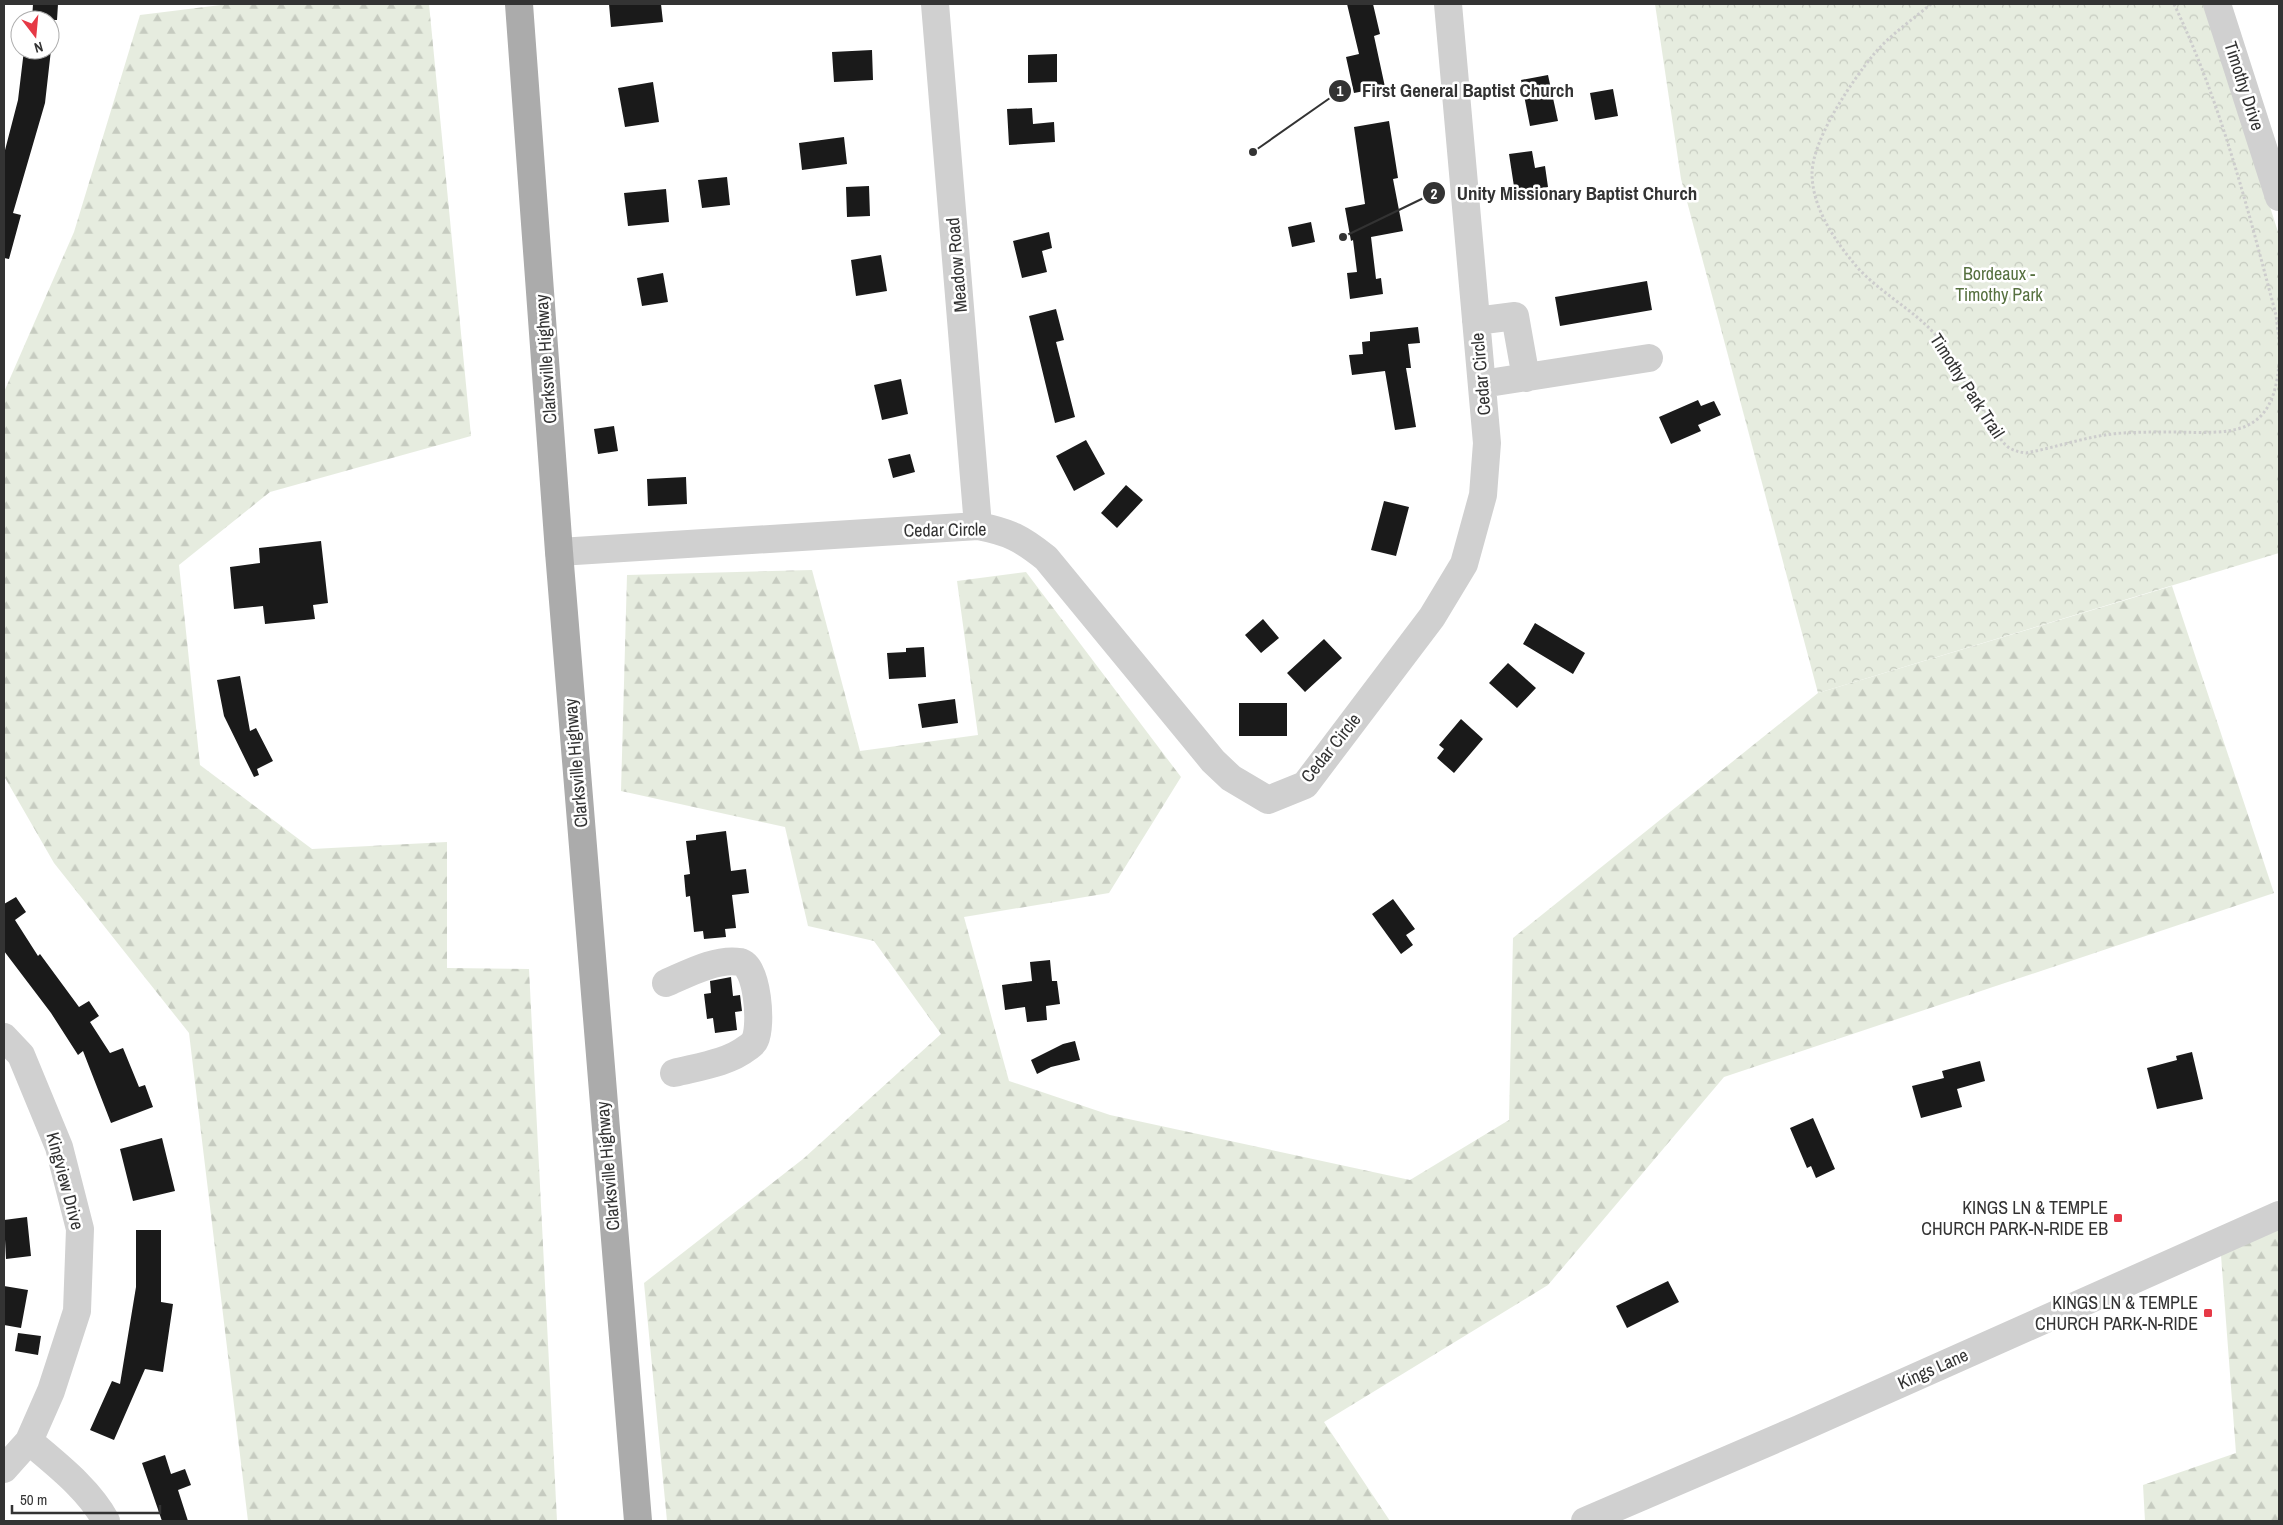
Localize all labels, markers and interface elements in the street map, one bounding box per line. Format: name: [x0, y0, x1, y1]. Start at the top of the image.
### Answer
north arrow: [10, 10, 60, 60]
text: N: [32, 38, 45, 57]
street label: Timothy Drive: [2218, 38, 2271, 134]
callout: First General Baptist Church: [1327, 74, 1584, 108]
text: First General Baptist Church: [1362, 77, 1574, 103]
text: 1: [1337, 80, 1344, 101]
callout: Unity Missionary Baptist Church: [1422, 176, 1708, 210]
text: Unity Missionary Baptist Church: [1457, 180, 1697, 206]
text: 2: [1431, 183, 1438, 204]
street label: Meadow Road: [940, 217, 973, 314]
park label: Bordeaux - Timothy Park: [1955, 261, 2043, 307]
street label: Clarksville Highway: [528, 293, 562, 425]
street label: Timothy Park Trail: [1924, 328, 2011, 443]
street label: Cedar Circle: [1464, 332, 1497, 416]
street label: Cedar Circle: [903, 516, 987, 543]
street label: Clarksville Highway: [557, 697, 594, 829]
street label: Cedar Circle: [1295, 708, 1366, 788]
street label: Clarksville Highway: [589, 1100, 626, 1232]
street label: Kingview Drive: [40, 1129, 91, 1232]
place label: KINGS LN & TEMPLE CHURCH PARK-N-RIDE EB: [1921, 1195, 2108, 1241]
marker: KINGS LN & TEMPLE CHURCH PARK-N-RIDE EB: [2112, 1212, 2124, 1224]
place label: KINGS LN & TEMPLE CHURCH PARK-N-RIDE: [2035, 1290, 2198, 1336]
marker: KINGS LN & TEMPLE CHURCH PARK-N-RIDE: [2202, 1307, 2214, 1319]
street label: Kings Lane: [1894, 1342, 1972, 1395]
scale bar: [12, 1482, 160, 1514]
text: 50 m: [20, 1489, 47, 1510]

